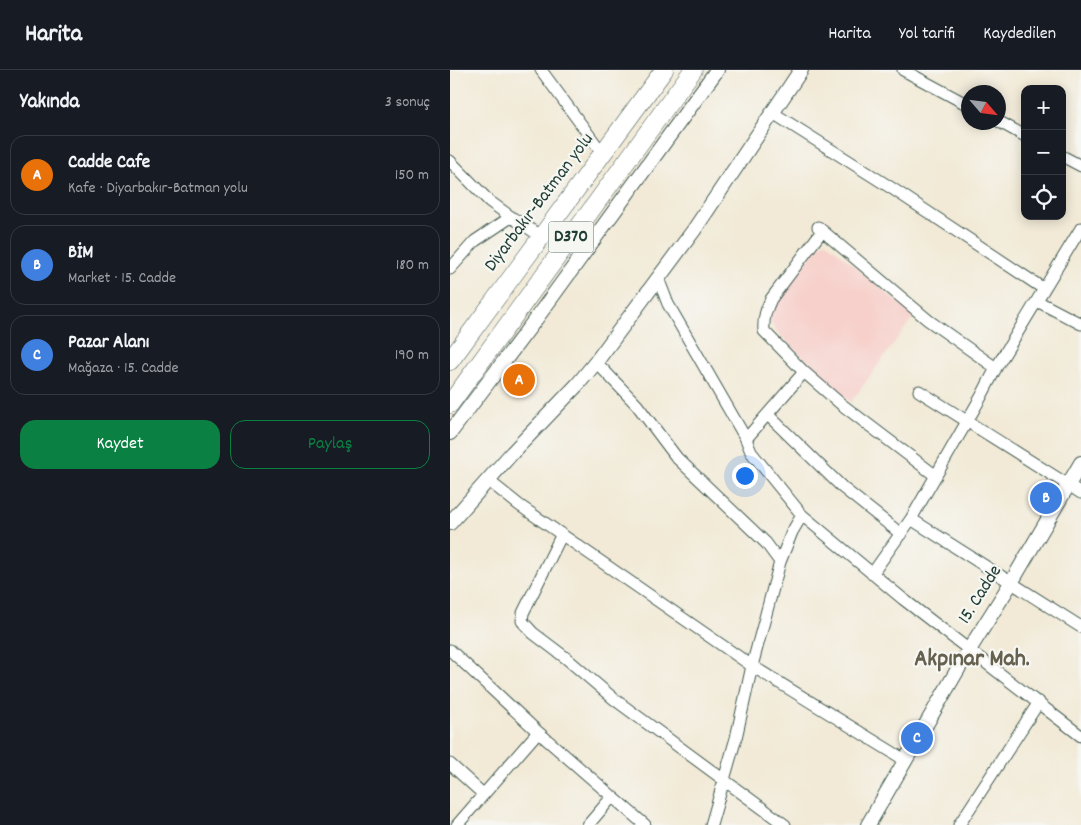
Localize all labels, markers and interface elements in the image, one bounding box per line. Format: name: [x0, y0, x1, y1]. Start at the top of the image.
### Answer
text: Harita: [25, 18, 82, 52]
text: Harita: [828, 22, 871, 47]
text: Yol tarifi: [899, 22, 955, 47]
text: Kaydedilen: [983, 22, 1056, 47]
north arrow: [961, 85, 1006, 130]
map controls: [1021, 85, 1066, 220]
button: +: [1021, 85, 1066, 130]
text: Yakında: [20, 88, 79, 118]
text: 3 sonuç: [385, 91, 430, 114]
street label: Diyarbakır-Batman yolu: [479, 128, 601, 278]
button: −: [1021, 130, 1066, 175]
text: Cadde Cafe: [68, 150, 150, 177]
text: A: [33, 164, 41, 187]
text: 150 m: [395, 164, 429, 187]
button: locate: [1021, 175, 1066, 220]
text: Kafe · Diyarbakır-Batman yolu: [68, 177, 248, 200]
road number: D370: [548, 222, 594, 252]
text: BİM: [68, 240, 93, 267]
text: B: [33, 254, 41, 277]
text: 180 m: [396, 254, 429, 277]
text: Market · 15. Cadde: [68, 267, 176, 290]
text: Pazar Alanı: [68, 330, 149, 357]
text: C: [33, 344, 41, 367]
text: 190 m: [395, 344, 429, 367]
text: Mağaza · 15. Cadde: [68, 357, 179, 380]
pin: A: [503, 361, 535, 399]
button: Kaydet: [20, 420, 220, 469]
button: Paylaş: [230, 420, 430, 469]
your location: [732, 463, 758, 489]
pin: B: [1030, 479, 1062, 517]
street label: 15. Cadde: [952, 560, 1010, 630]
district label: Akpınar Mah.: [914, 643, 1030, 677]
pin: C: [901, 719, 933, 757]

